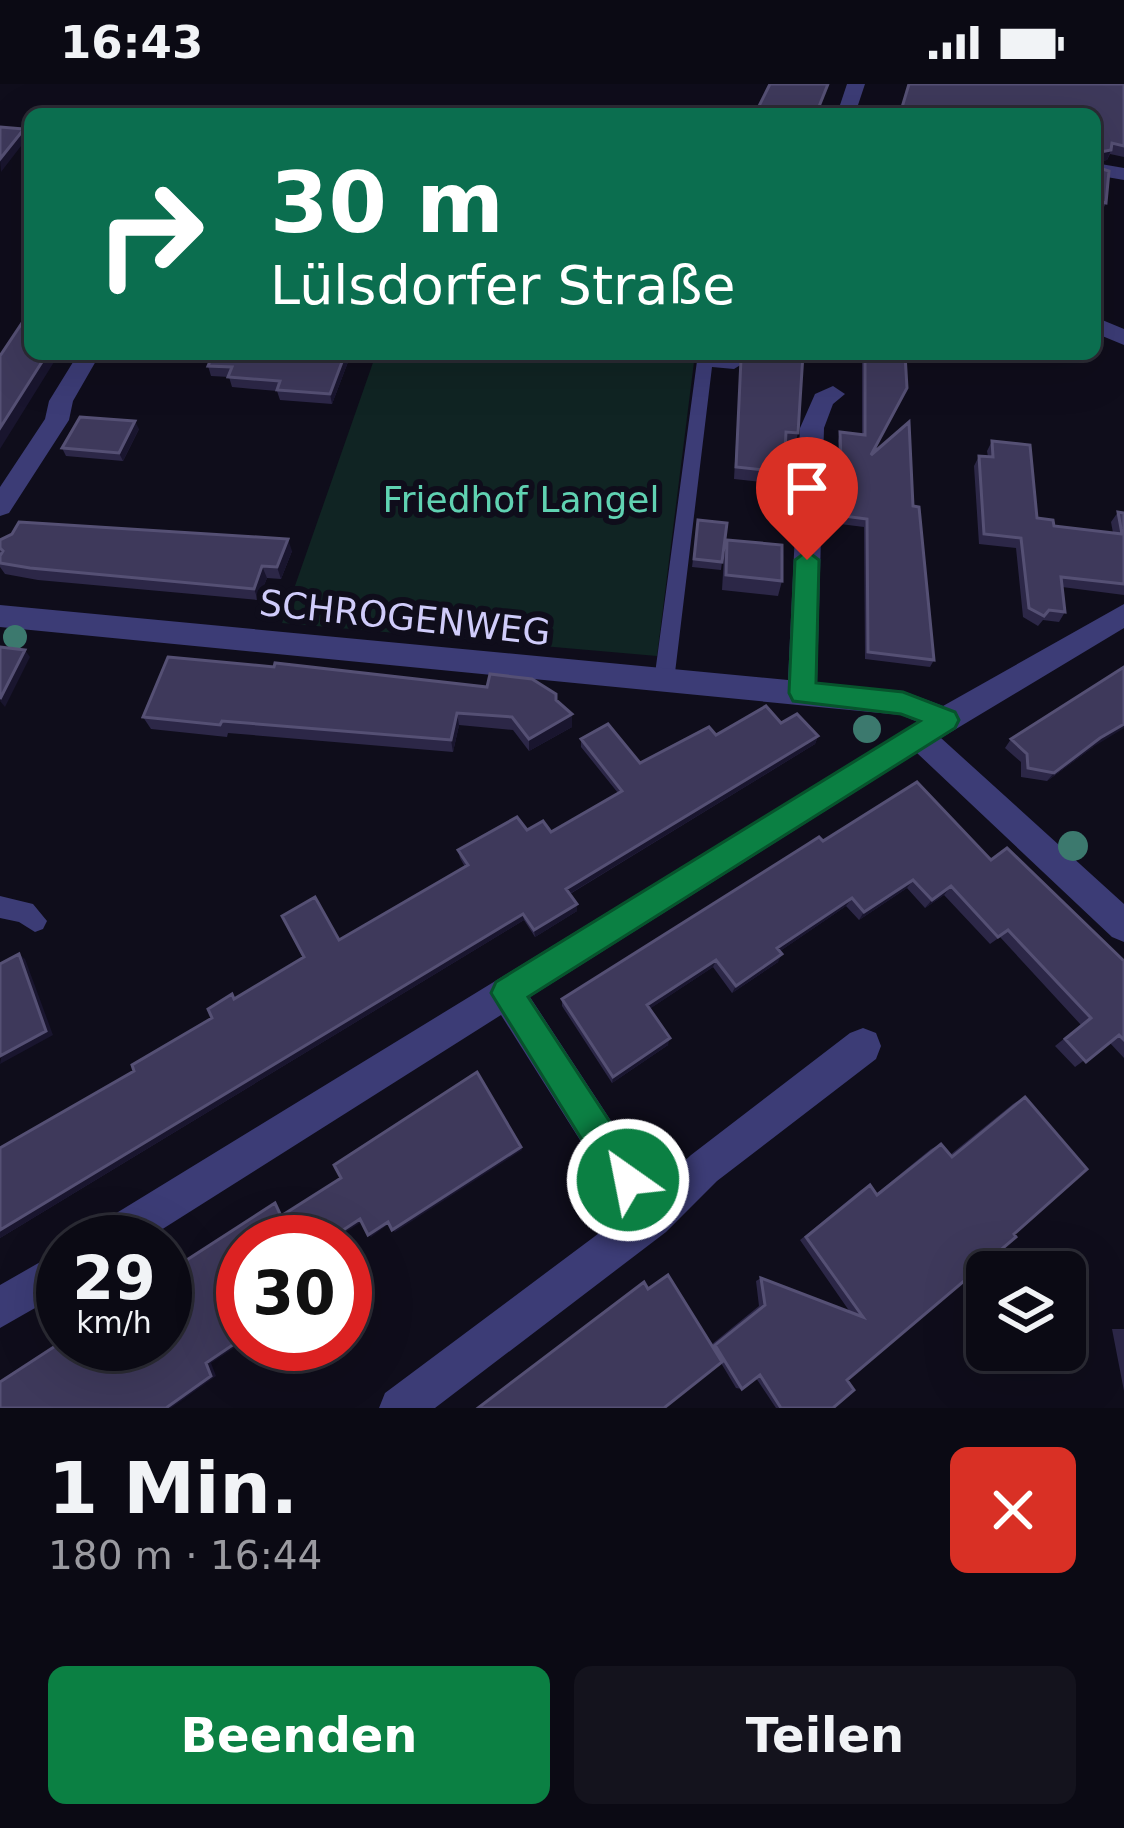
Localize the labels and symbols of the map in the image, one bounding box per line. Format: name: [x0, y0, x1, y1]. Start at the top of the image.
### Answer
pin: [756, 437, 858, 560]
park label: Friedhof Langel: [383, 479, 659, 520]
street label: SCHROGENWEG: [257, 582, 552, 653]
position arrow: [565, 1117, 691, 1243]
speed limit sign: 30: [216, 1215, 372, 1371]

